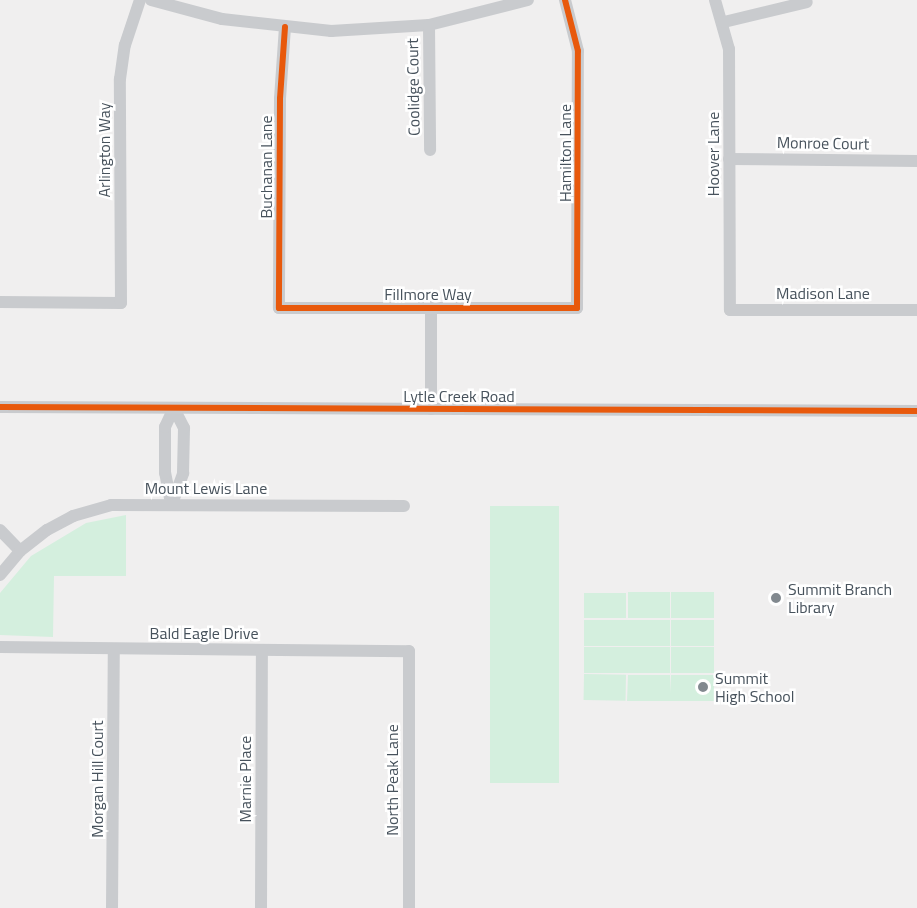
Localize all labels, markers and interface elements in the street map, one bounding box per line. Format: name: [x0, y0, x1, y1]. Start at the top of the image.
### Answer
street label: Coolidge Court: [403, 38, 423, 136]
street label: Arlington Way: [94, 103, 114, 197]
street label: Hamilton Lane: [555, 104, 575, 202]
street label: Hoover Lane: [703, 112, 723, 196]
street label: Buchanan Lane: [256, 115, 276, 219]
street label: Monroe Court: [777, 133, 869, 153]
street label: Madison Lane: [776, 283, 870, 303]
street label: Fillmore Way: [384, 284, 472, 304]
street label: Lytle Creek Road: [403, 386, 515, 406]
street label: Mount Lewis Lane: [145, 478, 267, 498]
place label: Summit Branch Library: [788, 579, 892, 617]
marker: Summit Branch Library: [769, 591, 783, 605]
street label: Bald Eagle Drive: [150, 623, 258, 643]
place label: Summit High School: [715, 668, 794, 706]
marker: Summit High School: [696, 680, 710, 694]
street label: Morgan Hill Court: [87, 720, 107, 838]
street label: North Peak Lane: [382, 724, 402, 836]
street label: Marnie Place: [235, 736, 255, 822]

